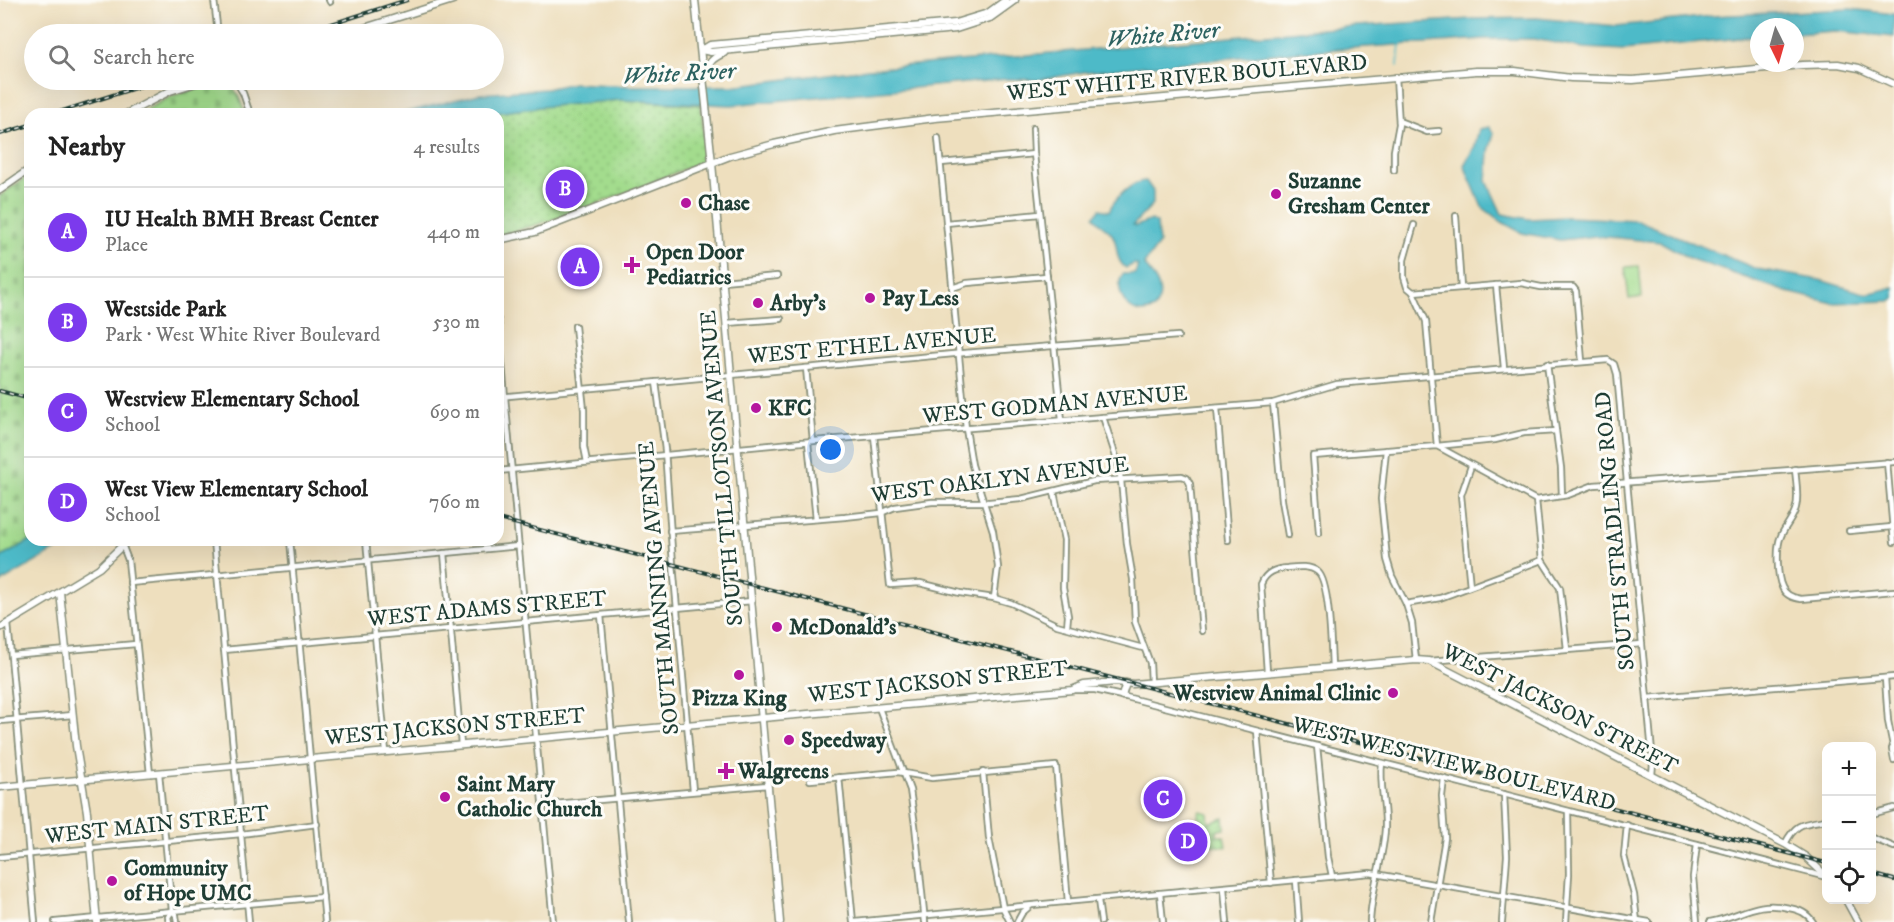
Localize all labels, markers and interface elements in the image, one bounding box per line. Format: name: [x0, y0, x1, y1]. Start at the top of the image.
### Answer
water label: White River: [1105, 15, 1223, 55]
north arrow: [1750, 18, 1804, 72]
search box: [24, 24, 504, 90]
icon: search: [45, 41, 78, 74]
text: Search here: [93, 44, 195, 71]
street label: WEST WHITE RIVER BOULEVARD: [1005, 49, 1368, 107]
water label: White River: [622, 56, 739, 92]
text: Nearby: [48, 131, 125, 164]
text: 4 results: [413, 135, 480, 160]
pin: B: [546, 166, 584, 212]
place label: Suzanne Gresham Center: [1288, 168, 1430, 220]
marker: Suzanne Gresham Center: [1269, 187, 1283, 201]
place label: Chase: [698, 190, 750, 217]
marker: Chase: [679, 196, 693, 210]
text: IU Health BMH Breast Center: [105, 206, 378, 233]
text: A: [61, 220, 74, 245]
text: 440 m: [427, 220, 480, 245]
text: Place: [105, 233, 148, 258]
place label: Open Door Pediatrics: [646, 239, 745, 291]
pin: A: [560, 244, 600, 290]
marker: Open Door Pediatrics: [623, 256, 641, 274]
place label: Pay Less: [882, 285, 959, 312]
place label: Arby's: [769, 290, 827, 317]
marker: Pay Less: [863, 291, 877, 305]
text: Westside Park: [105, 296, 227, 323]
marker: Arby's: [751, 296, 765, 310]
street label: SOUTH TILLOTSON AVENUE: [695, 309, 749, 627]
text: B: [61, 310, 74, 335]
text: 530 m: [433, 310, 480, 335]
street label: WEST ETHEL AVENUE: [746, 322, 997, 370]
text: Park · West White River Boulevard: [105, 323, 380, 348]
street label: WEST GODMAN AVENUE: [920, 380, 1189, 430]
text: Westview Elementary School: [105, 386, 359, 413]
street label: SOUTH STRADLING ROAD: [1589, 390, 1641, 672]
place label: KFC: [768, 395, 812, 422]
text: C: [61, 400, 74, 425]
text: 690 m: [430, 400, 480, 425]
marker: KFC: [749, 401, 763, 415]
text: School: [105, 413, 160, 438]
your location: [816, 435, 845, 464]
street label: SOUTH MANNING AVENUE: [633, 440, 685, 736]
street label: WEST OAKLYN AVENUE: [869, 451, 1130, 509]
text: West View Elementary School: [105, 476, 368, 503]
text: D: [60, 490, 75, 515]
text: 760 m: [429, 490, 480, 515]
text: School: [105, 503, 160, 528]
street label: WEST ADAMS STREET: [365, 585, 608, 633]
place label: McDonald's: [789, 614, 897, 641]
marker: McDonald's: [770, 620, 784, 634]
street label: WEST JACKSON STREET: [1437, 637, 1683, 780]
street label: WEST JACKSON STREET: [806, 655, 1070, 709]
marker: Pizza King: [732, 668, 746, 682]
place label: Westview Animal Clinic: [1172, 680, 1382, 707]
place label: Pizza King: [692, 685, 788, 712]
marker: Westview Animal Clinic: [1386, 686, 1400, 700]
street label: WEST JACKSON STREET: [323, 702, 587, 752]
street label: WEST WESTVIEW BOULEVARD: [1289, 710, 1618, 817]
place label: Speedway: [801, 727, 887, 754]
marker: Speedway: [782, 733, 796, 747]
map controls: [1822, 742, 1876, 904]
button: +: [1822, 742, 1876, 796]
place label: Walgreens: [737, 758, 829, 785]
marker: Walgreens: [719, 764, 733, 778]
place label: Saint Mary Catholic Church: [457, 771, 603, 823]
pin: C: [1144, 776, 1182, 822]
marker: Saint Mary Catholic Church: [438, 790, 452, 804]
button: −: [1822, 796, 1876, 850]
street label: WEST MAIN STREET: [43, 800, 271, 850]
pin: D: [1168, 820, 1208, 864]
button: locate: [1822, 850, 1876, 904]
place label: Community of Hope UMC: [124, 855, 252, 907]
marker: Community of Hope UMC: [105, 874, 119, 888]

